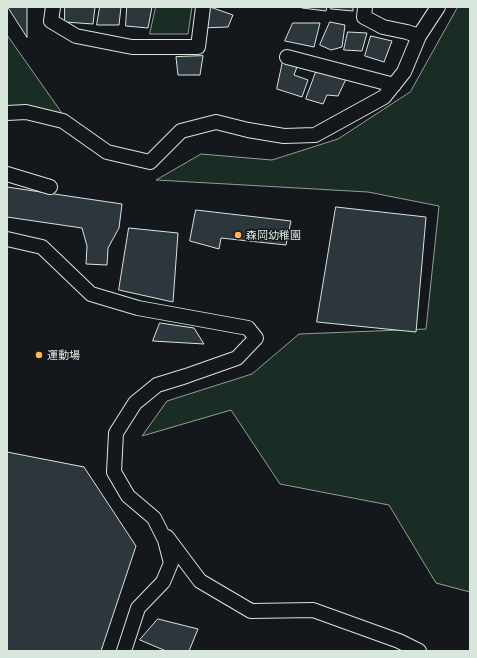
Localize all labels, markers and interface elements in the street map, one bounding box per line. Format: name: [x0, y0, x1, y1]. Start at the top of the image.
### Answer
place label: 森岡幼稚園: [246, 228, 301, 242]
marker: 森岡幼稚園: [233, 230, 243, 240]
place label: 運動場: [47, 348, 80, 362]
marker: 運動場: [34, 350, 44, 360]

